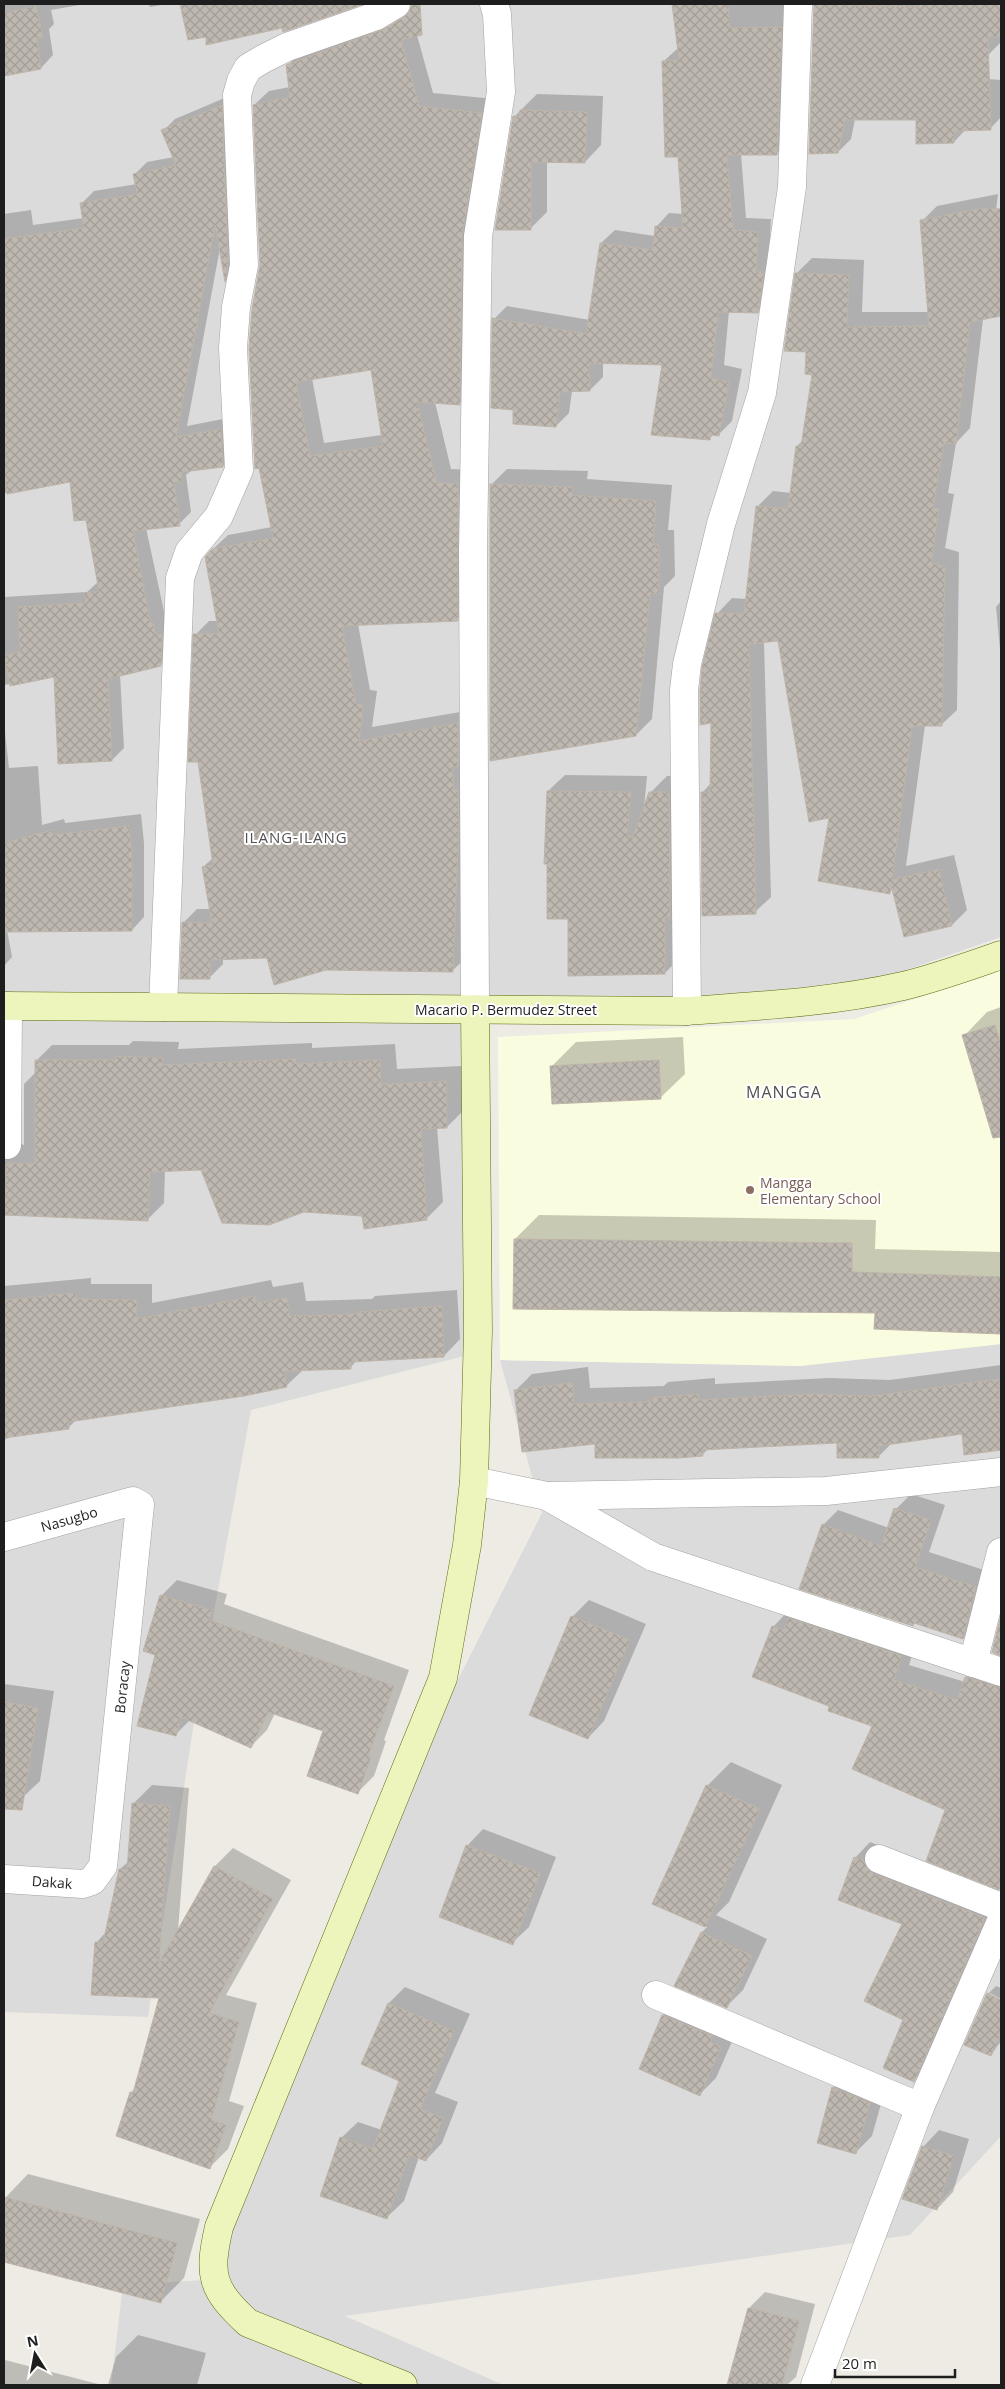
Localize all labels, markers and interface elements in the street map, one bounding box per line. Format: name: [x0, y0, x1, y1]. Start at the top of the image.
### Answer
district label: ILANG-ILANG: [244, 827, 348, 847]
street label: Macario P. Bermudez Street: [415, 1000, 597, 1019]
district label: MANGGA: [746, 1081, 822, 1103]
place label: Mangga Elementary School: [760, 1173, 881, 1208]
marker: Mangga Elementary School: [744, 1184, 756, 1196]
street label: Nasugbo: [38, 1502, 100, 1536]
street label: Boracay: [110, 1659, 134, 1714]
street label: Dakak: [31, 1871, 73, 1893]
north arrow: [10, 2329, 60, 2379]
text: N: [25, 2330, 40, 2351]
scale bar: [835, 2346, 955, 2378]
text: 20 m: [842, 2353, 877, 2373]

